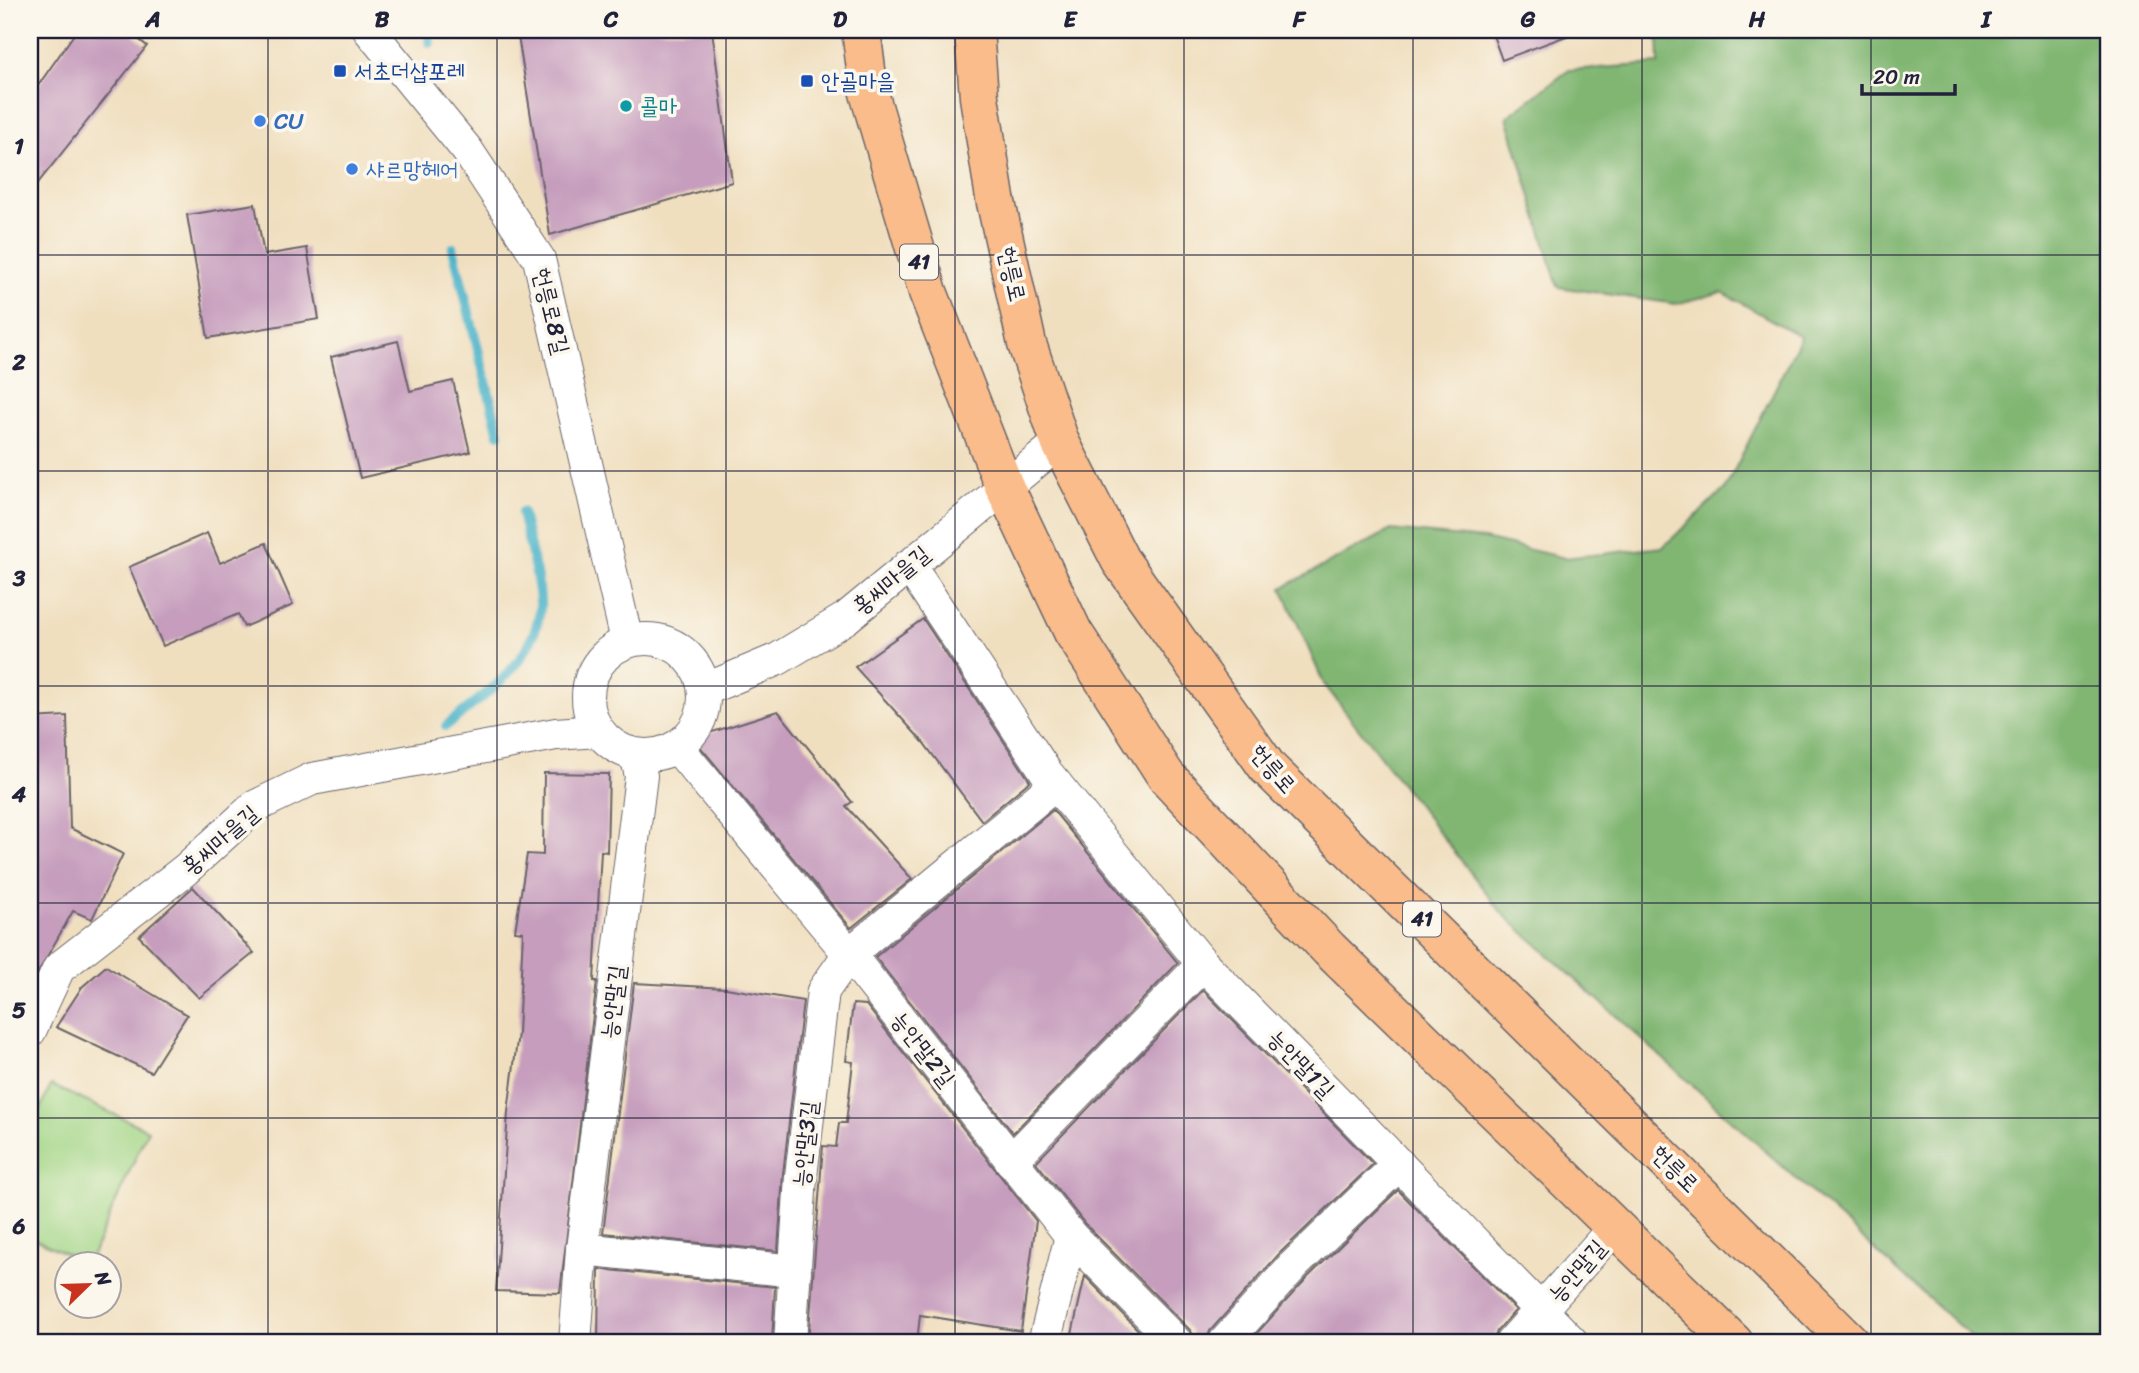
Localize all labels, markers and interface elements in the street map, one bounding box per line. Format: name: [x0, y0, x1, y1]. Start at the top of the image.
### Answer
text: A: [144, 0, 161, 40]
text: B: [375, 0, 390, 40]
text: C: [603, 0, 619, 40]
text: D: [833, 0, 848, 40]
text: E: [1064, 0, 1079, 40]
text: F: [1292, 0, 1307, 40]
text: G: [1520, 0, 1536, 40]
text: H: [1748, 0, 1766, 40]
text: I: [1980, 0, 1992, 40]
place label: 서초더샵포레: [354, 51, 465, 92]
scale bar: [1862, 52, 1955, 96]
text: 20 m: [1873, 58, 1920, 96]
place label: 안골마을: [821, 61, 895, 102]
marker: 서초더샵포레: [332, 63, 348, 79]
marker: 안골마을: [799, 73, 815, 89]
place label: 콜마: [640, 86, 678, 127]
marker: 콜마: [618, 98, 634, 114]
place label: CU: [274, 101, 304, 142]
marker: CU: [252, 113, 268, 129]
text: 1: [14, 126, 24, 167]
place label: 샤르망헤어: [366, 149, 459, 190]
marker: 샤르망헤어: [344, 161, 360, 177]
street label: 헌릉로: [986, 242, 1038, 306]
road number: 41: [900, 244, 938, 280]
street label: 헌릉로8길: [520, 263, 582, 359]
text: 2: [11, 342, 26, 383]
street label: 홍씨마을길: [842, 535, 940, 625]
text: 3: [12, 558, 26, 599]
street label: 헌릉로: [1239, 735, 1307, 803]
text: 4: [11, 774, 27, 815]
street label: 홍씨마을길: [172, 794, 268, 886]
road number: 41: [1403, 902, 1441, 936]
street label: 능안말길: [588, 963, 638, 1041]
text: 5: [12, 990, 26, 1031]
street label: 능안말2길: [880, 1002, 966, 1096]
street label: 능안말1길: [1257, 1020, 1345, 1108]
street label: 능안말3길: [780, 1099, 830, 1189]
street label: 헌릉로: [1641, 1135, 1709, 1203]
text: 6: [11, 1206, 26, 1247]
street label: 능안말길: [1537, 1230, 1617, 1312]
north arrow: [52, 1250, 122, 1320]
text: N: [85, 1265, 121, 1292]

